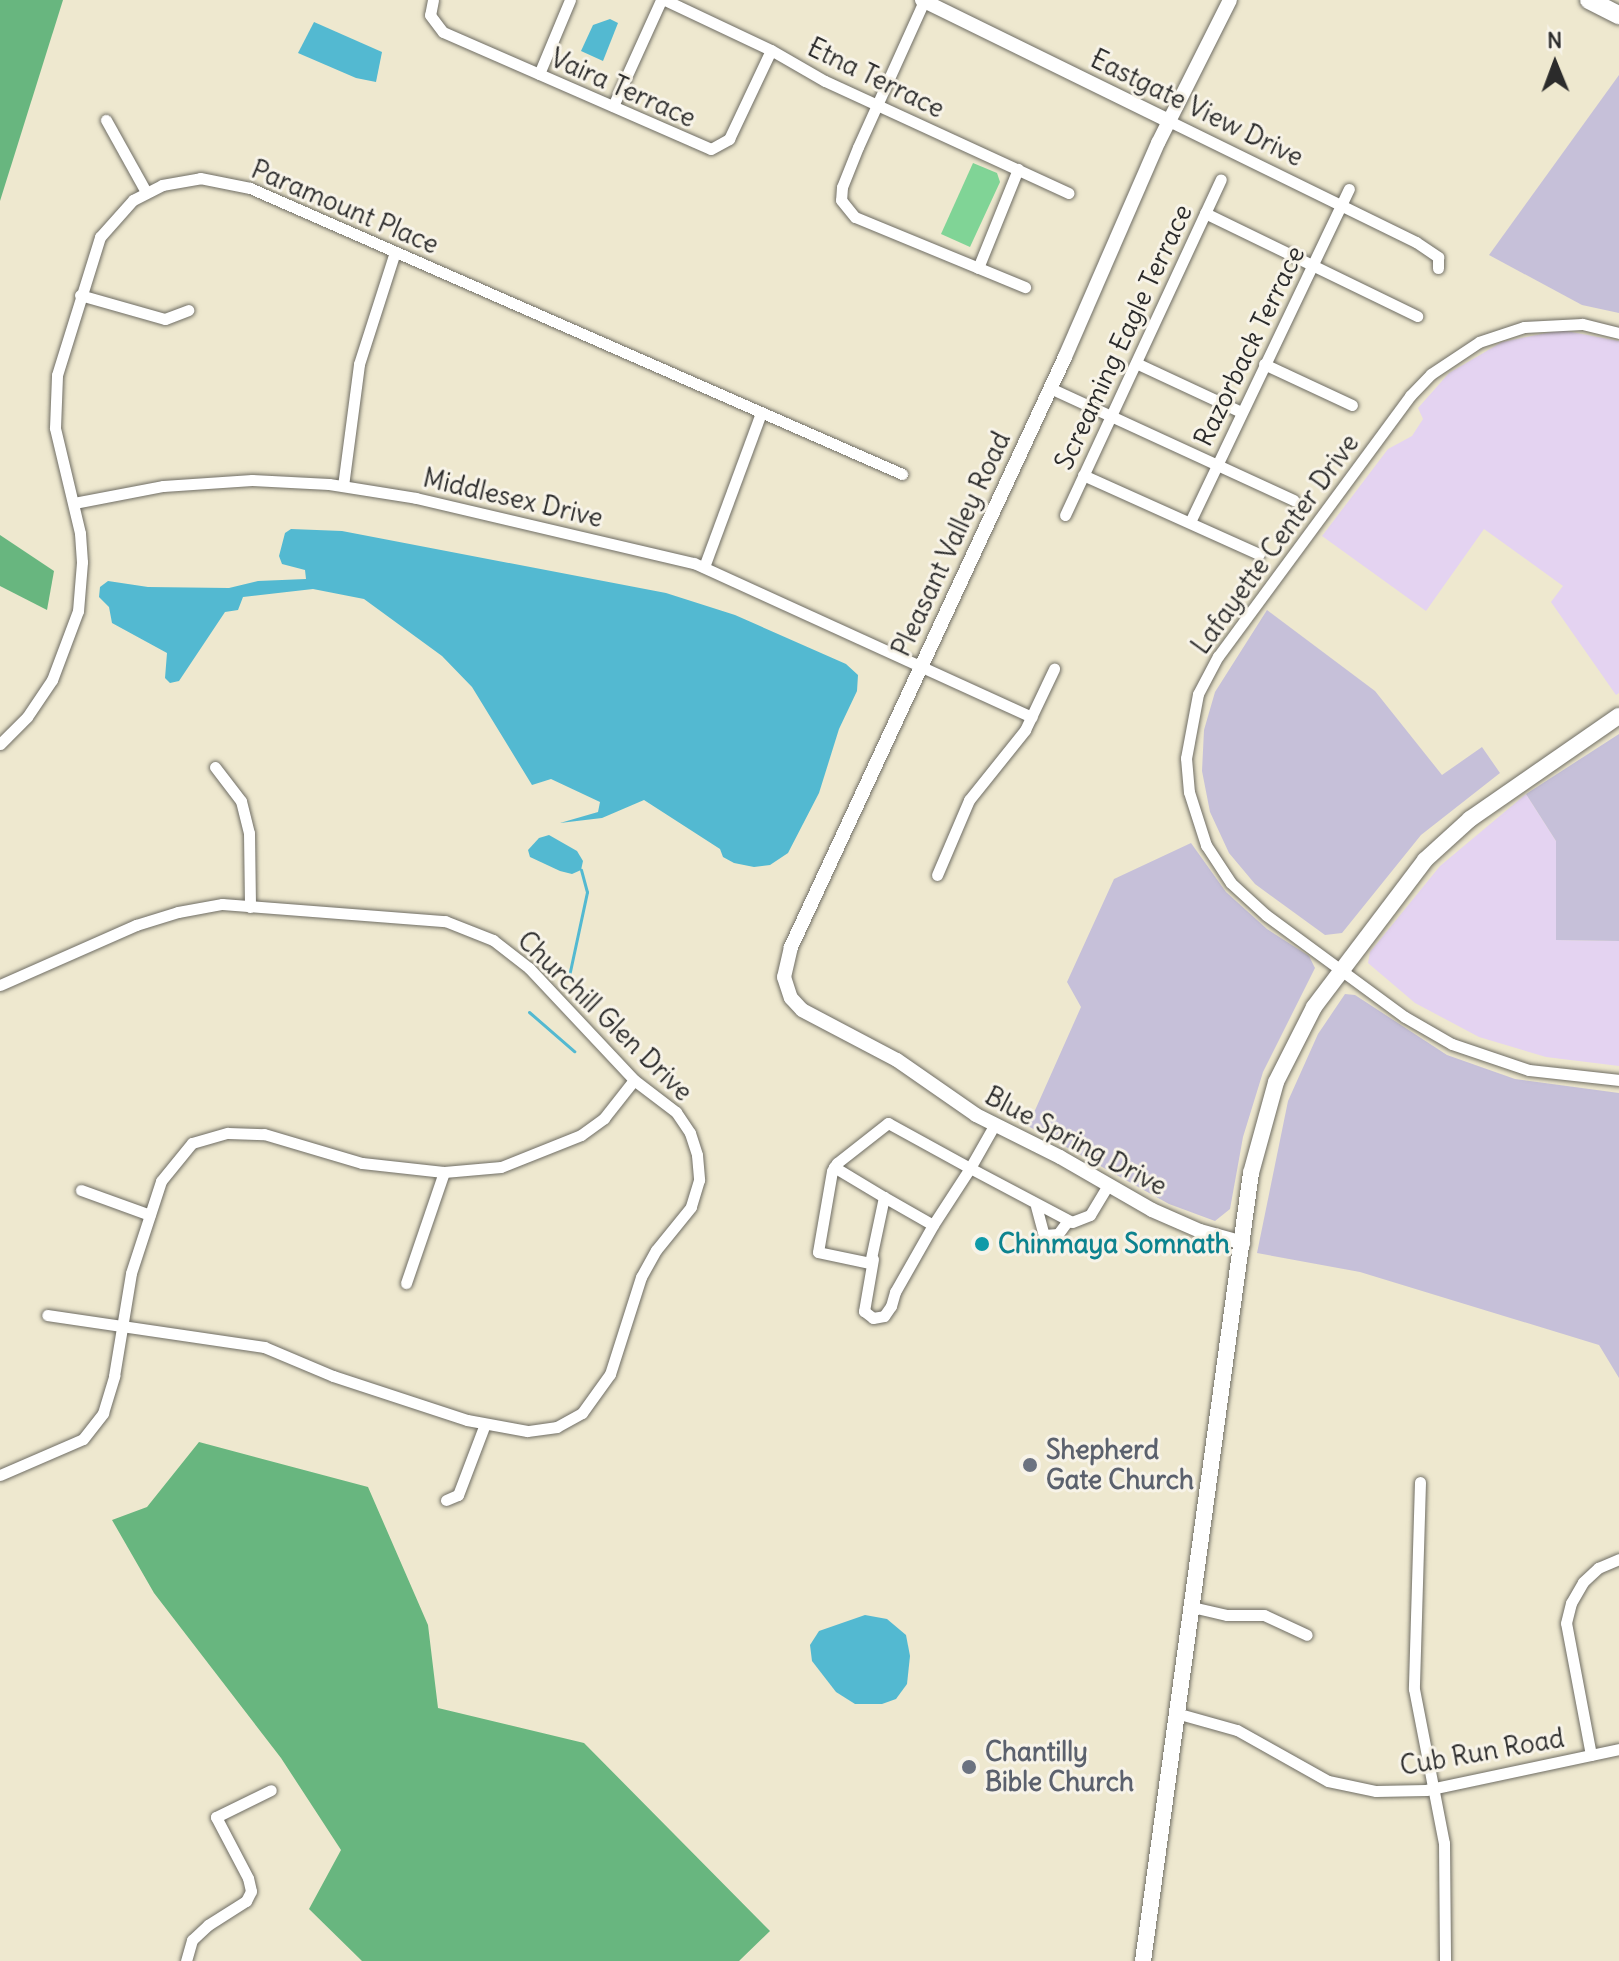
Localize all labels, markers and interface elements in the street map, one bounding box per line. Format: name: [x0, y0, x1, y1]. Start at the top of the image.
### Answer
north arrow: [1515, 24, 1595, 104]
text: N: [1547, 26, 1562, 54]
street label: Etna Terrace: [803, 32, 949, 124]
street label: Vaira Terrace: [546, 42, 700, 134]
street label: Eastgate View Drive: [1086, 43, 1308, 173]
street label: Paramount Place: [247, 154, 443, 260]
street label: Screaming Eagle Terrace: [1048, 199, 1198, 475]
street label: Razorback Terrace: [1187, 241, 1311, 451]
street label: Pleasant Valley Road: [885, 427, 1017, 661]
street label: Lafayette Center Drive: [1185, 428, 1365, 660]
street label: Middlesex Drive: [420, 462, 606, 534]
street label: Churchill Glen Drive: [511, 925, 699, 1107]
street label: Blue Spring Drive: [980, 1080, 1172, 1202]
place label: Chinmaya Somnath: [998, 1228, 1230, 1260]
marker: Chinmaya Somnath: [973, 1235, 991, 1253]
place label: Shepherd Gate Church: [1046, 1434, 1194, 1496]
marker: Shepherd Gate Church: [1021, 1456, 1039, 1474]
street label: Cub Run Road: [1397, 1722, 1567, 1782]
place label: Chantilly Bible Church: [985, 1736, 1134, 1798]
marker: Chantilly Bible Church: [960, 1758, 978, 1776]

